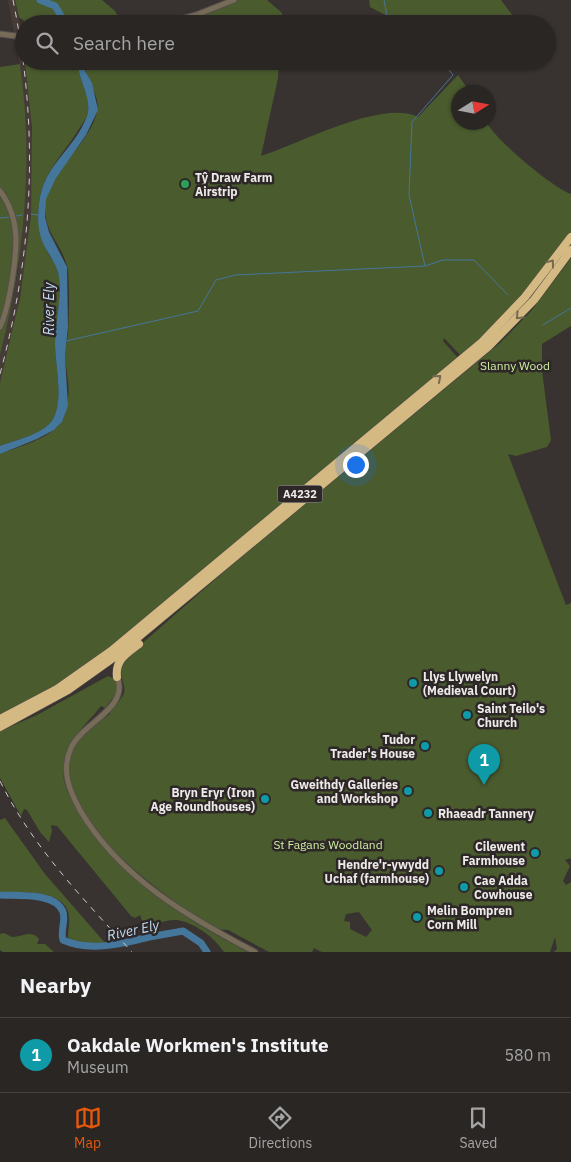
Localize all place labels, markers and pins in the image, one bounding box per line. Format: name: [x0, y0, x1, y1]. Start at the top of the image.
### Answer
place label: Tŷ Draw Farm Airstrip: [195, 170, 273, 199]
marker: Tŷ Draw Farm Airstrip: [179, 178, 191, 190]
place label: Llys Llywelyn (Medieval Court): [423, 669, 516, 698]
marker: Llys Llywelyn (Medieval Court): [407, 677, 419, 689]
place label: Saint Teilo's Church: [477, 701, 545, 730]
marker: Saint Teilo's Church: [461, 709, 473, 721]
place label: Tudor Trader's House: [330, 732, 415, 761]
marker: Tudor Trader's House: [419, 740, 431, 752]
pin: 1: [468, 744, 500, 785]
place label: Gweithdy Galleries and Workshop: [290, 777, 398, 806]
place label: Bryn Eryr (Iron Age Roundhouses): [150, 785, 255, 814]
marker: Gweithdy Galleries and Workshop: [402, 785, 414, 797]
marker: Bryn Eryr (Iron Age Roundhouses): [259, 793, 271, 805]
place label: Rhaeadr Tannery: [438, 806, 535, 821]
marker: Rhaeadr Tannery: [422, 807, 434, 819]
place label: Cilewent Farmhouse: [462, 839, 525, 868]
marker: Cilewent Farmhouse: [529, 847, 541, 859]
place label: Hendre'r-ywydd Uchaf (farmhouse): [325, 857, 429, 886]
marker: Hendre'r-ywydd Uchaf (farmhouse): [433, 865, 445, 877]
place label: Cae Adda Cowhouse: [474, 873, 533, 902]
marker: Cae Adda Cowhouse: [458, 881, 470, 893]
place label: Melin Bompren Corn Mill: [427, 903, 512, 932]
marker: Melin Bompren Corn Mill: [411, 911, 423, 923]

